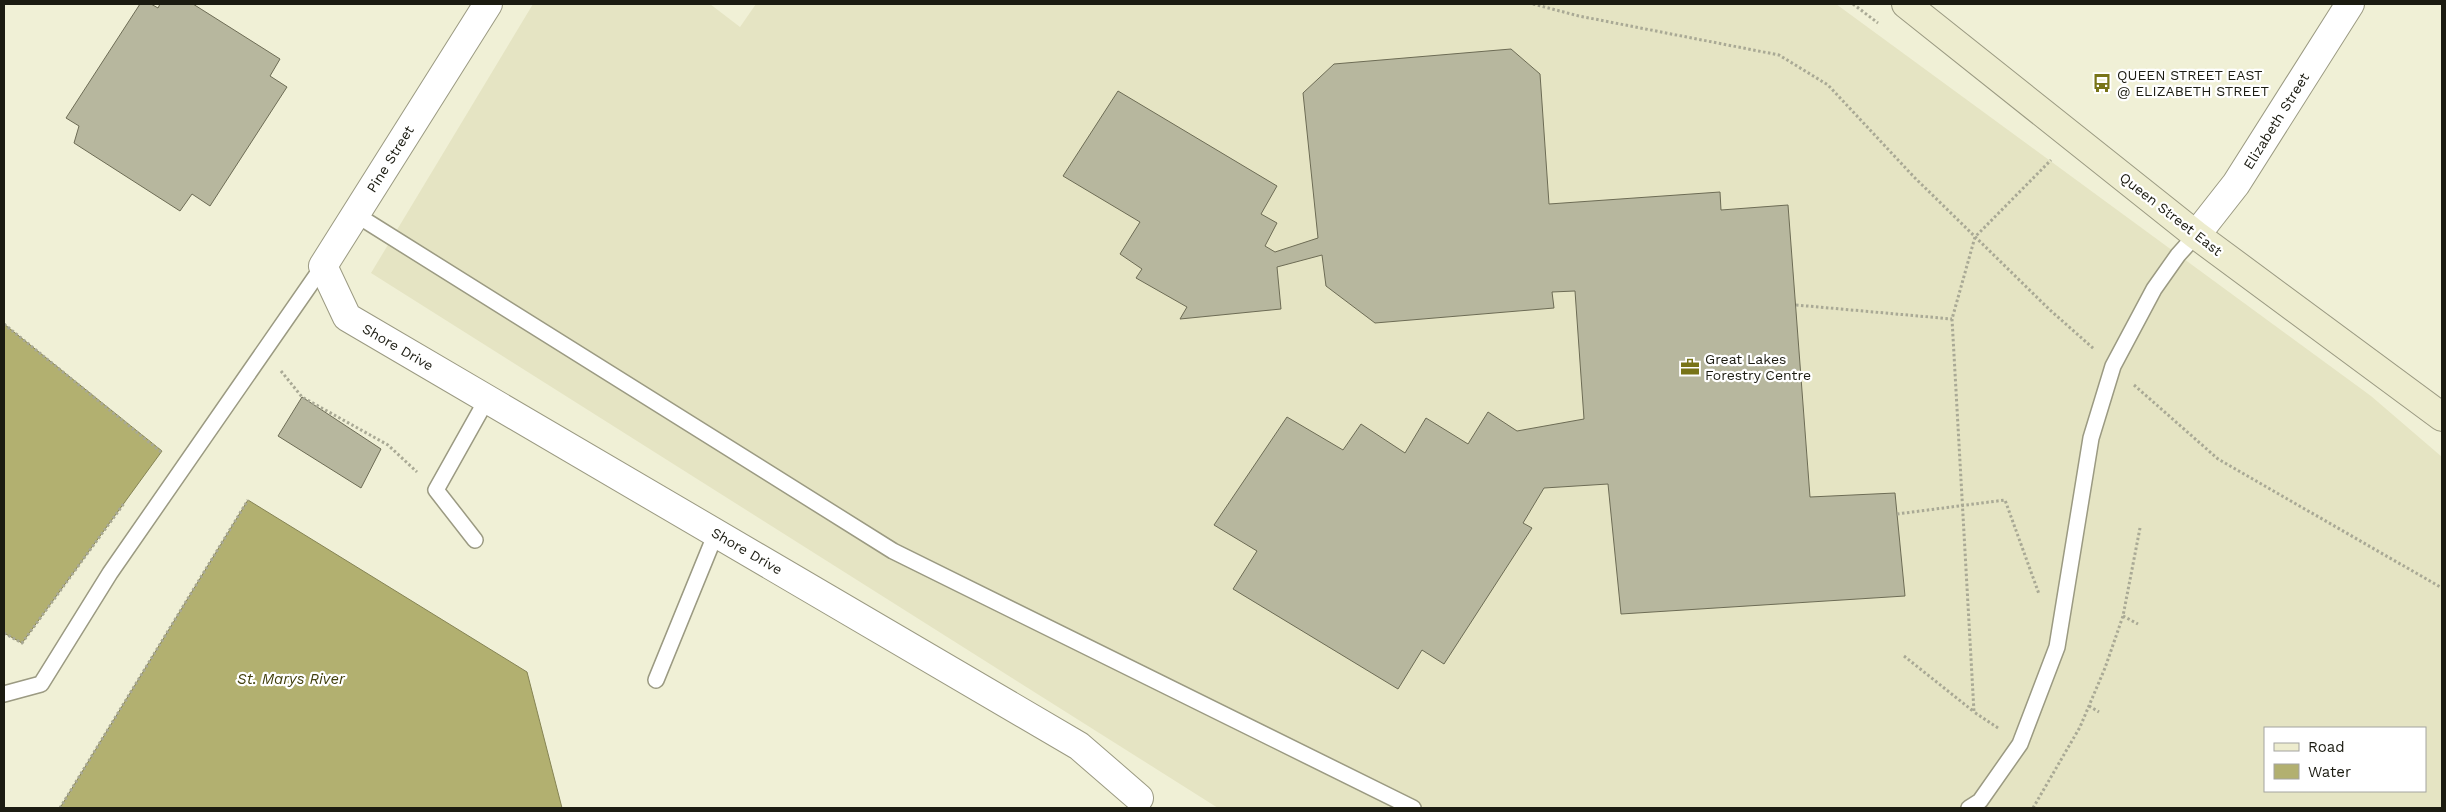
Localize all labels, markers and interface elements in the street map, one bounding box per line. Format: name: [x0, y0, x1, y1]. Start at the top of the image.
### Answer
place label: QUEEN STREET EAST @ ELIZABETH STREET: [2117, 67, 2269, 99]
street label: Elizabeth Street: [2240, 70, 2312, 172]
bus stop icon: QUEEN STREET EAST @ ELIZABETH STREET: [2091, 72, 2113, 94]
street label: Pine Street: [363, 122, 417, 195]
street label: Queen Street East: [2117, 169, 2226, 259]
street label: Shore Drive: [360, 320, 436, 374]
place label: Great Lakes Forestry Centre: [1705, 351, 1811, 383]
office icon: Great Lakes Forestry Centre: [1679, 356, 1701, 378]
street label: Shore Drive: [709, 524, 785, 578]
water label: St. Marys River: [237, 670, 346, 688]
legend: [2264, 727, 2426, 792]
text: Road: [2308, 738, 2345, 756]
text: Water: [2308, 763, 2351, 781]

